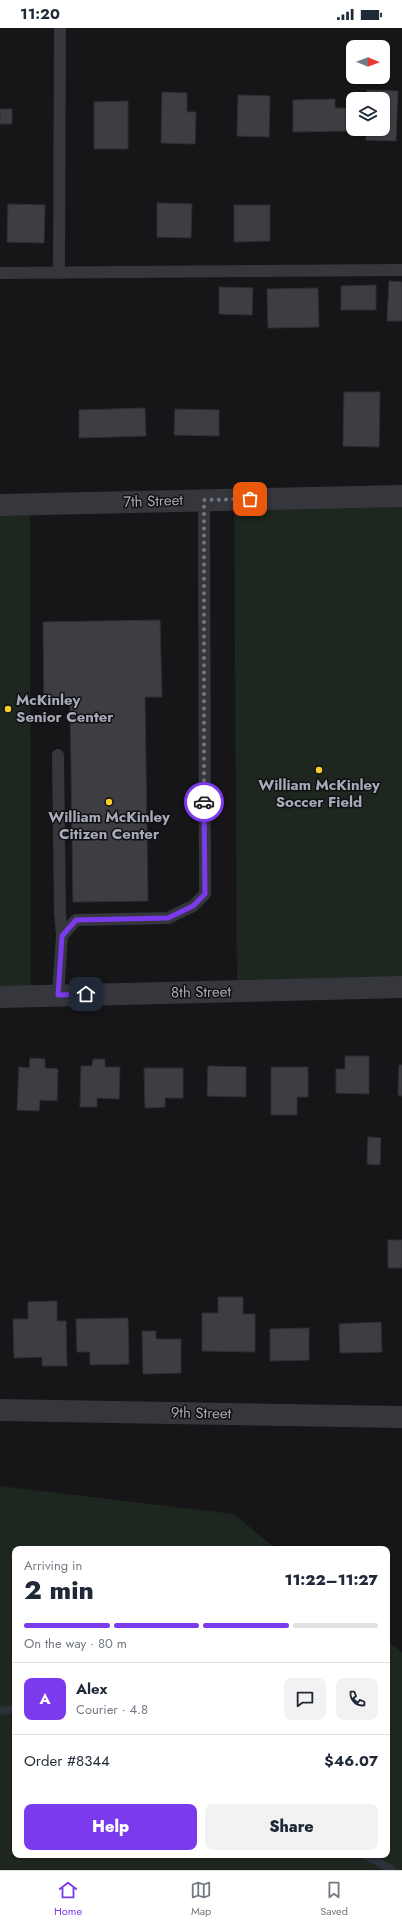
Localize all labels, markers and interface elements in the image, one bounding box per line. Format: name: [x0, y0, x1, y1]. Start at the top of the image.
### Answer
text: 11:20: [20, 3, 60, 25]
north arrow: [346, 40, 390, 84]
map controls: [346, 40, 390, 136]
button: layers: [346, 92, 390, 136]
pin: [233, 482, 267, 516]
icon: bag: [239, 488, 261, 510]
street label: 7th Street: [123, 489, 184, 513]
place label: McKinley Senior Center: [16, 689, 114, 728]
marker: McKinley Senior Center: [3, 704, 13, 714]
marker: William McKinley Soccer Field: [314, 765, 324, 775]
place label: William McKinley Soccer Field: [258, 774, 380, 813]
courier: [184, 782, 224, 822]
icon: car: [193, 791, 215, 813]
marker: William McKinley Citizen Center: [104, 797, 114, 807]
place label: William McKinley Citizen Center: [48, 806, 170, 845]
pin: [69, 977, 103, 1011]
street label: 8th Street: [171, 980, 232, 1004]
icon: home: [75, 983, 97, 1005]
street label: 9th Street: [171, 1401, 232, 1425]
text: Arriving in: [24, 1556, 82, 1575]
text: 11:22–11:27: [284, 1569, 378, 1591]
text: 2 min: [24, 1571, 94, 1609]
text: On the way · 80 m: [24, 1634, 127, 1653]
text: Alex: [76, 1678, 107, 1700]
button: chat: [284, 1678, 326, 1720]
button: phone: [336, 1678, 378, 1720]
text: A: [39, 1688, 51, 1710]
text: Courier · 4.8: [76, 1700, 148, 1719]
text: Order #8344: [24, 1750, 110, 1772]
text: $46.07: [324, 1750, 378, 1772]
button: Help: [24, 1804, 197, 1850]
button: Share: [205, 1804, 378, 1850]
tab: Home: [54, 1879, 82, 1919]
tab: Map: [190, 1879, 212, 1919]
tab: Saved: [320, 1879, 348, 1919]

